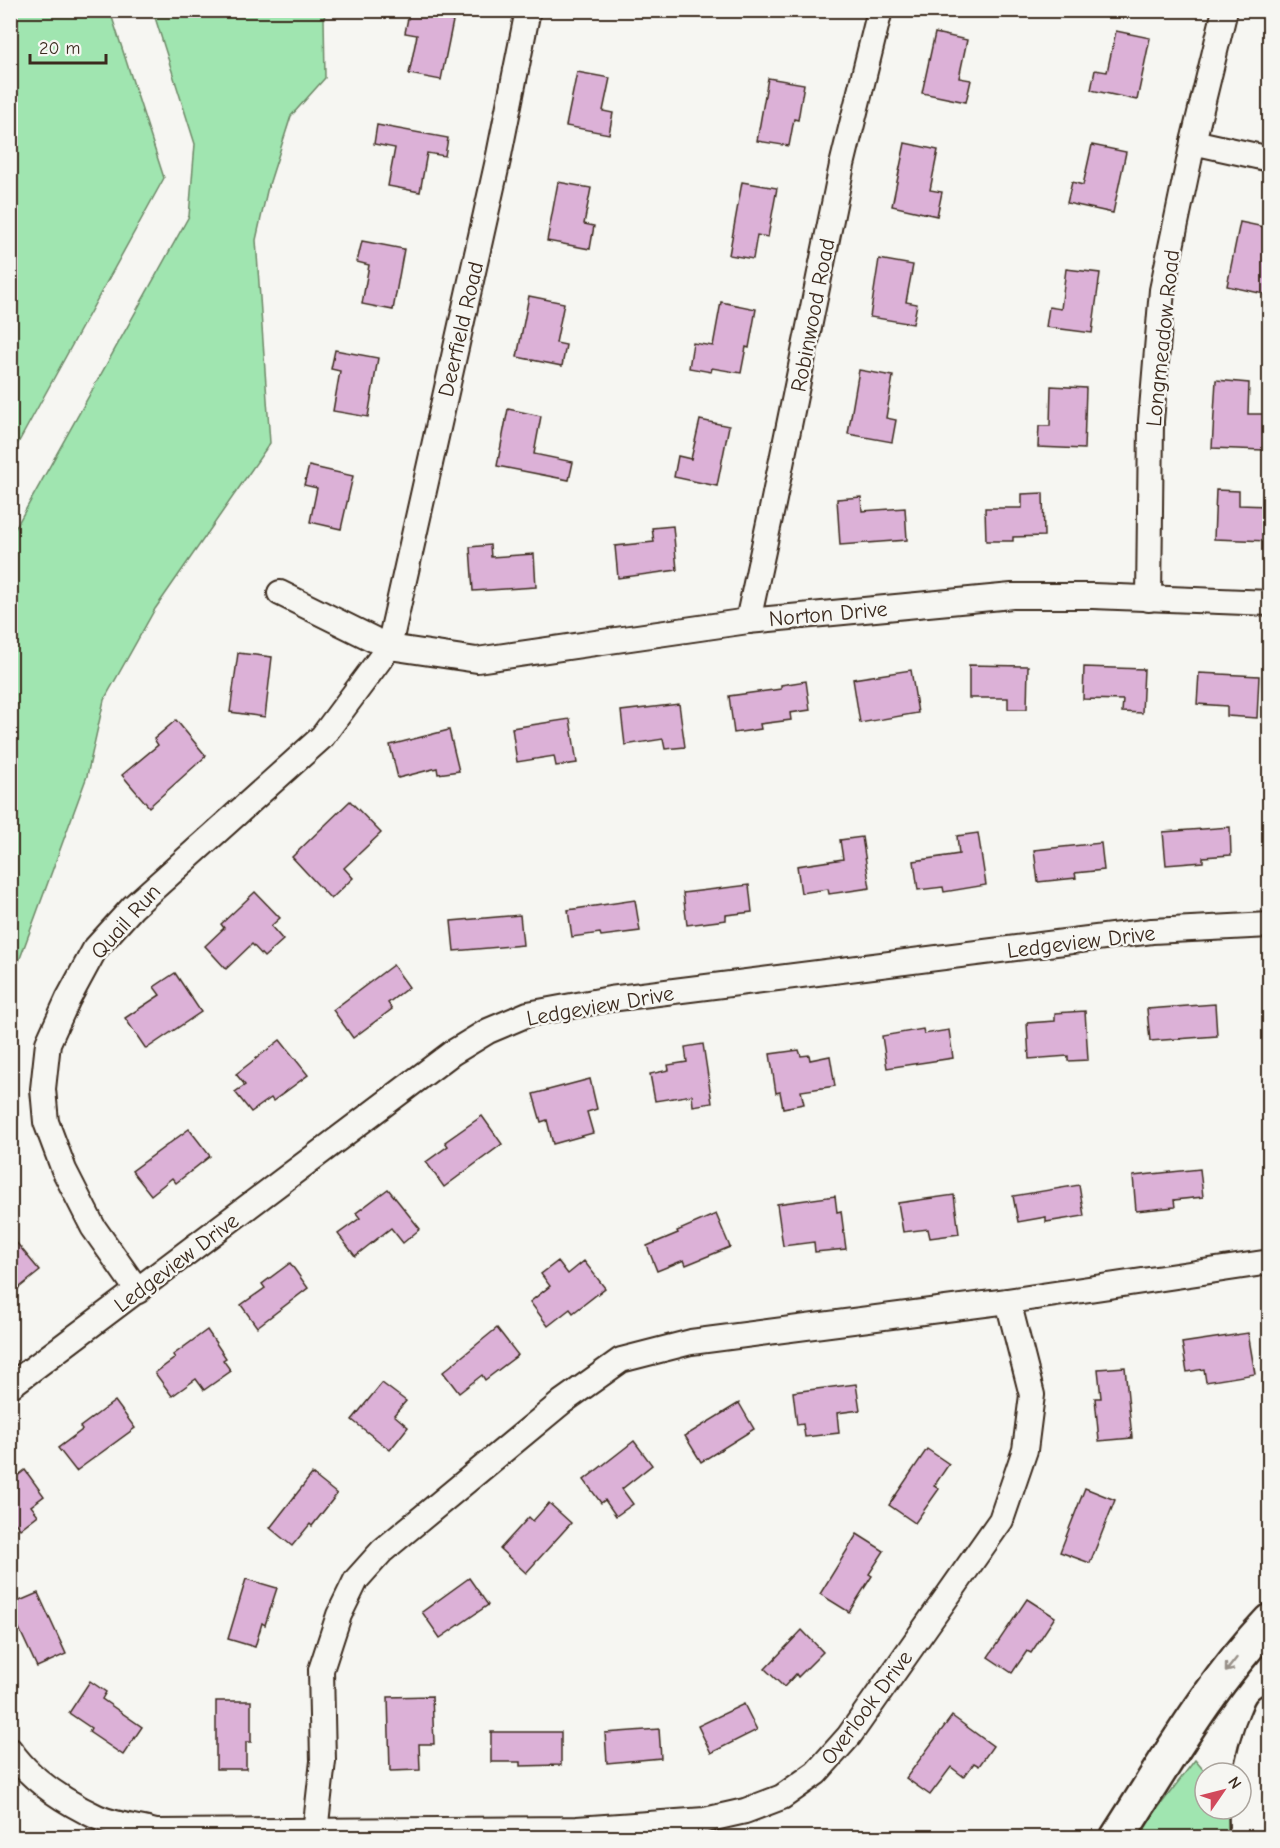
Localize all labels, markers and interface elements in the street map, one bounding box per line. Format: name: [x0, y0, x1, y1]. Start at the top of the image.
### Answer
scale bar: [30, 27, 106, 65]
text: 20 m: [39, 38, 80, 59]
street label: Robinwood Road: [785, 236, 841, 394]
street label: Longmeadow Road: [1141, 248, 1185, 428]
street label: Deerfield Road: [433, 259, 489, 399]
street label: Norton Drive: [768, 596, 888, 632]
street label: Quail Run: [85, 879, 166, 965]
street label: Ledgeview Drive: [1006, 920, 1157, 964]
street label: Ledgeview Drive: [525, 980, 676, 1032]
street label: Ledgeview Drive: [109, 1208, 244, 1318]
street label: Overlook Drive: [815, 1645, 918, 1770]
one-way arrow: [1225, 1657, 1238, 1673]
north arrow: [1193, 1761, 1253, 1821]
text: N: [1224, 1774, 1245, 1792]

